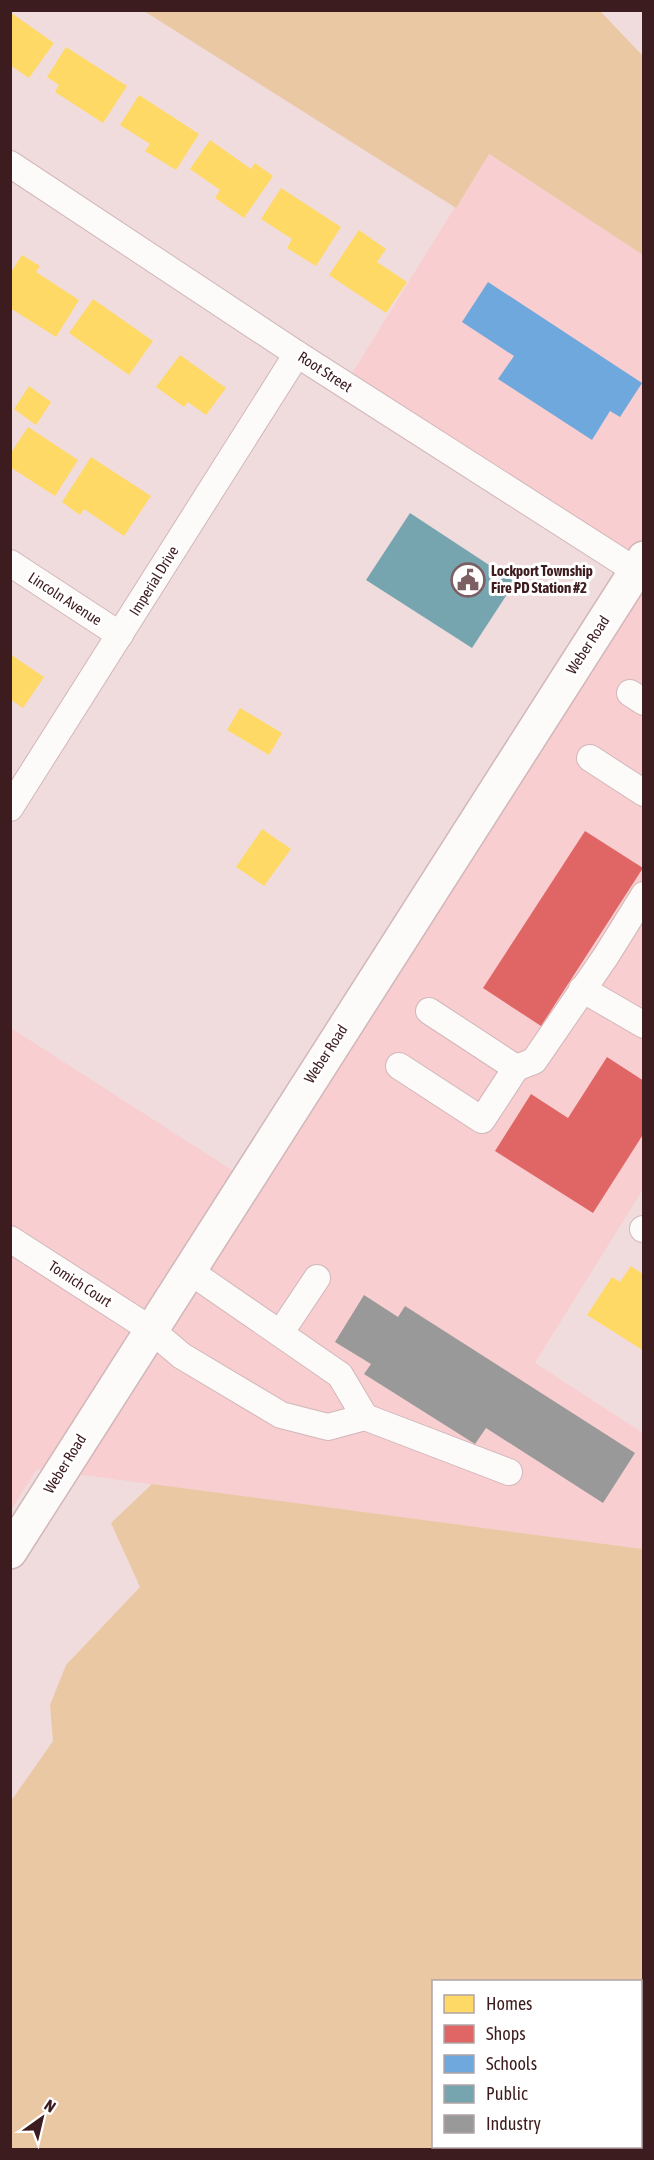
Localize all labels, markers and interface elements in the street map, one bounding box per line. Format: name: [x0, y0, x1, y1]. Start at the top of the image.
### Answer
street label: Root Street: [295, 348, 355, 395]
street label: Imperial Drive: [126, 543, 182, 619]
public building icon: Lockport Township Fire PD Station #2: [450, 562, 486, 598]
place label: Lockport Township Fire PD Station #2: [491, 562, 593, 596]
street label: Lincoln Avenue: [25, 569, 105, 629]
street label: Weber Road: [562, 612, 613, 677]
street label: Weber Road: [300, 1021, 351, 1086]
street label: Tomich Court: [46, 1257, 115, 1310]
street label: Weber Road: [40, 1431, 89, 1496]
legend: [432, 1980, 642, 2148]
text: Homes: [486, 1993, 532, 2014]
text: Shops: [486, 2023, 526, 2044]
text: Schools: [486, 2053, 537, 2074]
text: Public: [486, 2083, 528, 2104]
north arrow: [12, 2088, 72, 2148]
text: N: [41, 2095, 59, 2116]
text: Industry: [486, 2113, 541, 2134]

